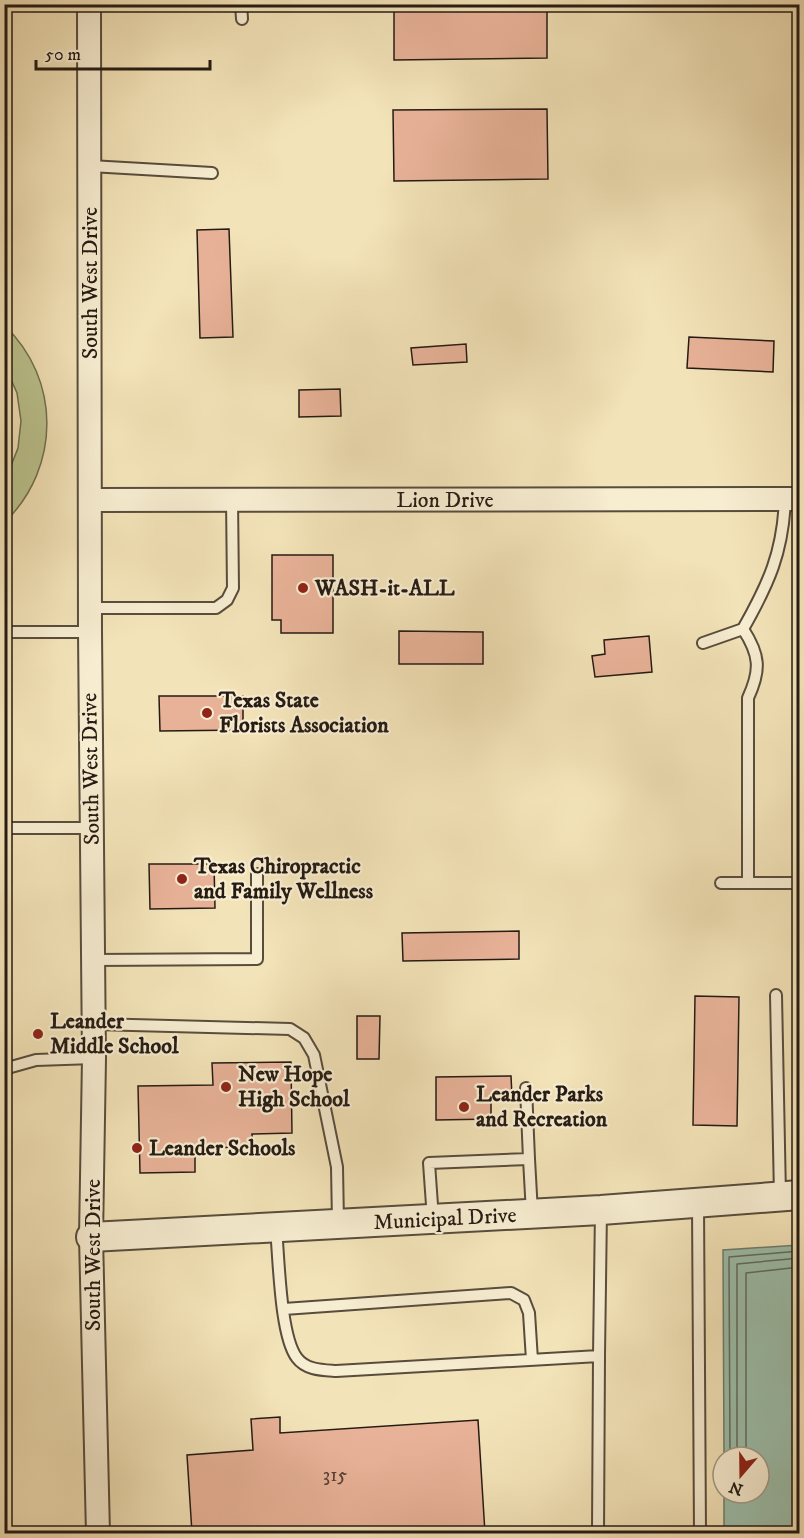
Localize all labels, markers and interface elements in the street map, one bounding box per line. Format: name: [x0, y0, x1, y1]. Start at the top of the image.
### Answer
scale bar: [36, 33, 210, 71]
text: 50 m: [45, 44, 81, 66]
street label: South West Drive: [77, 207, 104, 359]
street label: Lion Drive: [396, 487, 494, 514]
place label: WASH-it-ALL: [314, 575, 455, 602]
marker: WASH-it-ALL: [296, 581, 310, 595]
place label: Texas State Florists Association: [218, 687, 389, 739]
street label: South West Drive: [76, 693, 106, 845]
marker: Texas State Florists Association: [200, 706, 214, 720]
place label: Texas Chiropractic and Family Wellness: [193, 853, 374, 905]
marker: Texas Chiropractic and Family Wellness: [175, 872, 189, 886]
place label: Leander Middle School: [50, 1008, 179, 1060]
marker: Leander Middle School: [31, 1027, 45, 1041]
place label: New Hope High School: [238, 1061, 350, 1113]
marker: New Hope High School: [219, 1080, 233, 1094]
place label: Leander Parks and Recreation: [476, 1081, 608, 1133]
marker: Leander Parks and Recreation: [457, 1100, 471, 1114]
place label: Leander Schools: [149, 1135, 296, 1162]
marker: Leander Schools: [130, 1141, 144, 1155]
street label: South West Drive: [80, 1179, 107, 1331]
street label: Municipal Drive: [373, 1202, 517, 1236]
north arrow: [711, 1445, 771, 1505]
house number: 315: [323, 1463, 347, 1488]
text: N: [727, 1477, 746, 1500]

